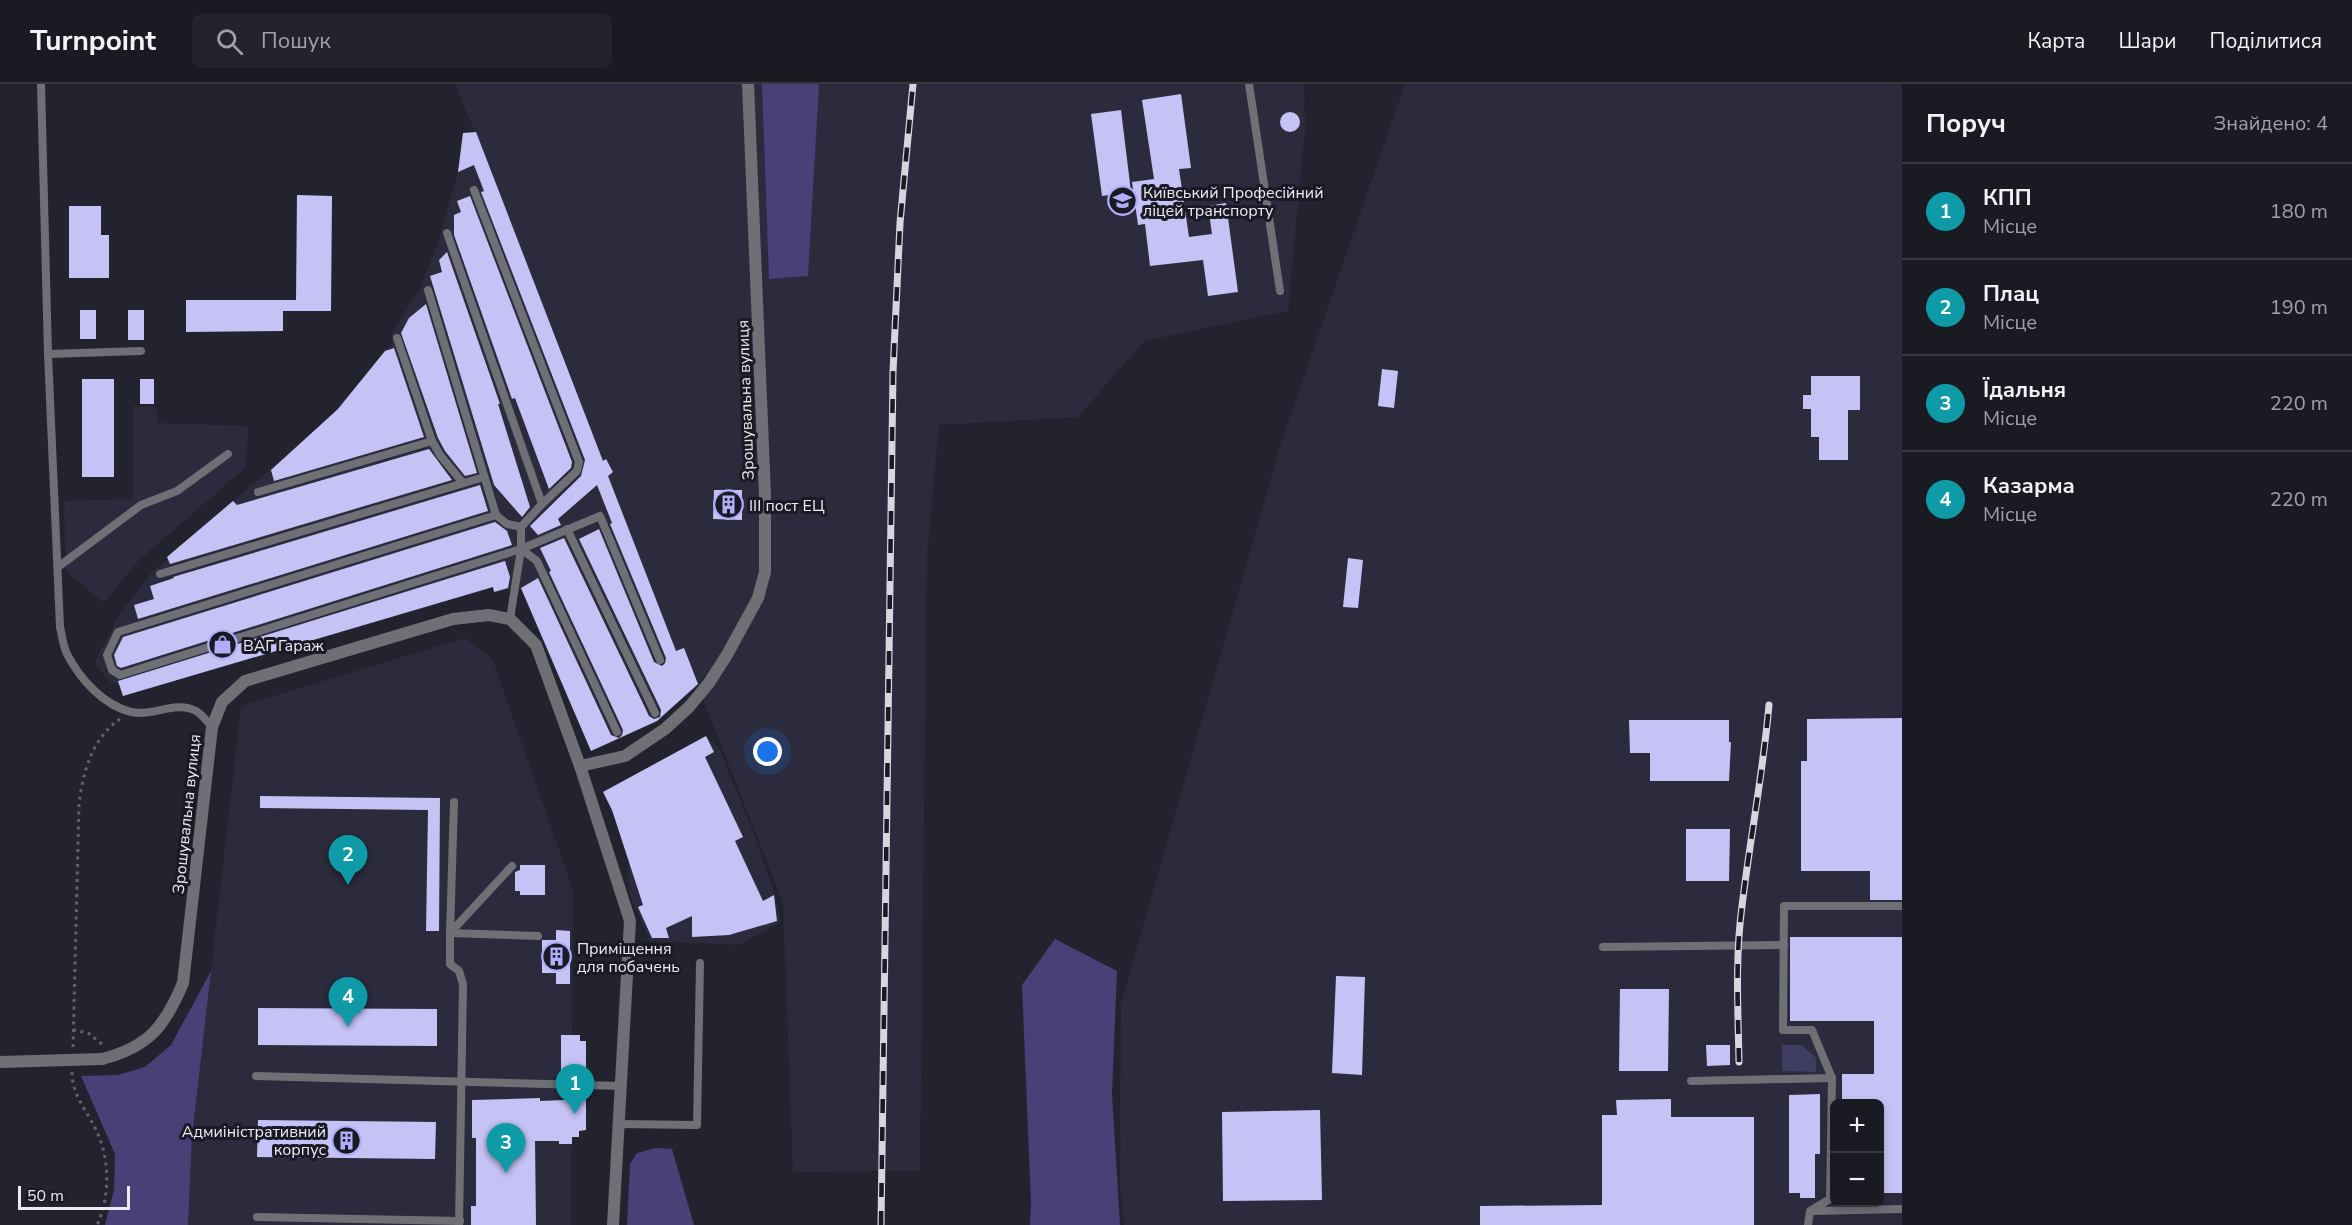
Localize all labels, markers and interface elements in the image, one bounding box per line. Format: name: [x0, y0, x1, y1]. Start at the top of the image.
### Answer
search box: [192, 14, 612, 68]
text: Turnpoint: [30, 22, 156, 60]
icon: search: [213, 25, 246, 58]
text: Пошук: [261, 26, 331, 56]
text: Карта: [2028, 27, 2085, 55]
text: Шари: [2118, 27, 2177, 55]
text: Поділитися: [2210, 27, 2322, 55]
text: Поруч: [1926, 106, 2006, 141]
text: Знайдено: 4: [2214, 110, 2328, 137]
place label: Київський Професійний ліцей транспорту: [1143, 182, 1324, 222]
text: КПП: [1983, 183, 2032, 213]
school or university icon: Київський Професійний ліцей транспорту: [1106, 185, 1138, 217]
text: 1: [1940, 198, 1952, 225]
text: 180 m: [2270, 198, 2328, 225]
text: Місце: [1983, 213, 2037, 240]
text: Плац: [1983, 279, 2039, 309]
text: 2: [1940, 294, 1952, 321]
text: 190 m: [2270, 294, 2328, 321]
text: Місце: [1983, 309, 2037, 336]
street label: Зрошувальна вулиця: [732, 319, 760, 481]
text: Їдальня: [1983, 375, 2066, 405]
text: 3: [1940, 390, 1952, 417]
text: 220 m: [2270, 390, 2328, 417]
text: Місце: [1983, 405, 2037, 432]
text: Казарма: [1983, 471, 2075, 501]
text: 4: [1940, 486, 1952, 513]
text: 220 m: [2270, 486, 2328, 513]
building icon: III пост ЕЦ: [712, 489, 744, 521]
place label: III пост ЕЦ: [749, 495, 825, 517]
text: Місце: [1983, 501, 2037, 528]
shop icon: ВАГ Гараж: [206, 629, 238, 661]
place label: ВАГ Гараж: [243, 635, 324, 657]
street label: Зрошувальна вулиця: [168, 733, 206, 895]
your location: [753, 737, 782, 766]
pin: 2: [328, 836, 368, 885]
place label: Приміщення для побачень: [577, 938, 680, 978]
building icon: Приміщення для побачень: [540, 941, 572, 973]
pin: 4: [328, 978, 368, 1027]
pin: 1: [556, 1064, 594, 1114]
map controls: [1830, 1099, 1884, 1207]
button: +: [1830, 1099, 1884, 1153]
place label: Адмиіністративний корпус: [182, 1121, 326, 1161]
building icon: Адмиіністративний корпус: [331, 1124, 363, 1156]
pin: 3: [486, 1124, 526, 1173]
button: −: [1830, 1153, 1884, 1207]
scale bar: [18, 1183, 130, 1210]
text: 50 m: [27, 1185, 64, 1207]

